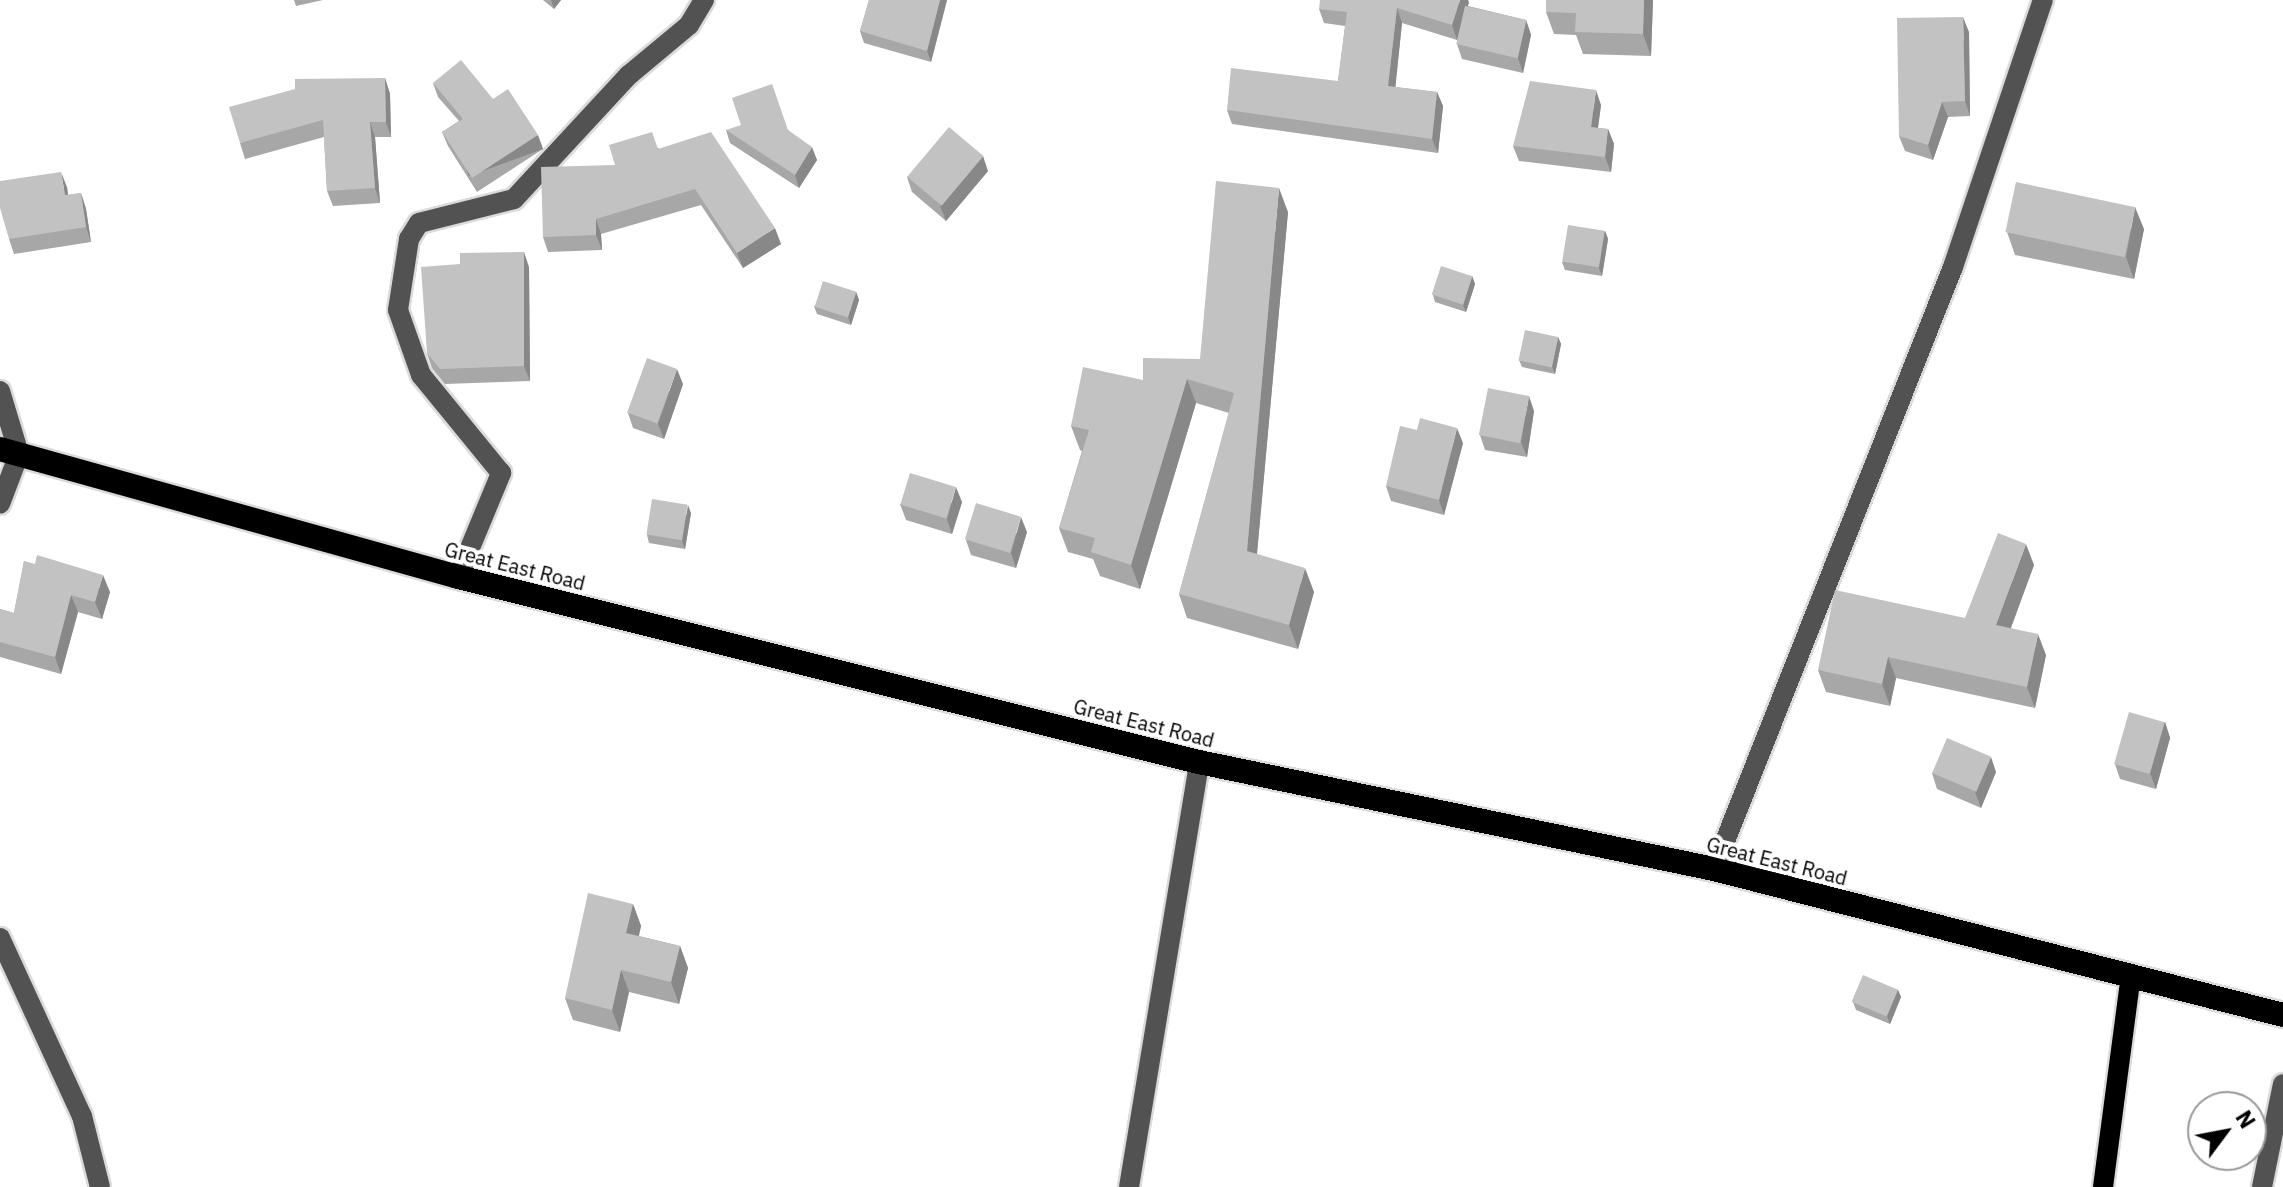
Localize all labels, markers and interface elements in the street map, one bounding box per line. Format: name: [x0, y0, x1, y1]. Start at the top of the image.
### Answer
street label: Great East Road: [442, 537, 588, 595]
street label: Great East Road: [1071, 694, 1217, 752]
street label: Great East Road: [1704, 832, 1850, 890]
north arrow: [2187, 1091, 2267, 1171]
text: N: [2230, 1105, 2263, 1134]

